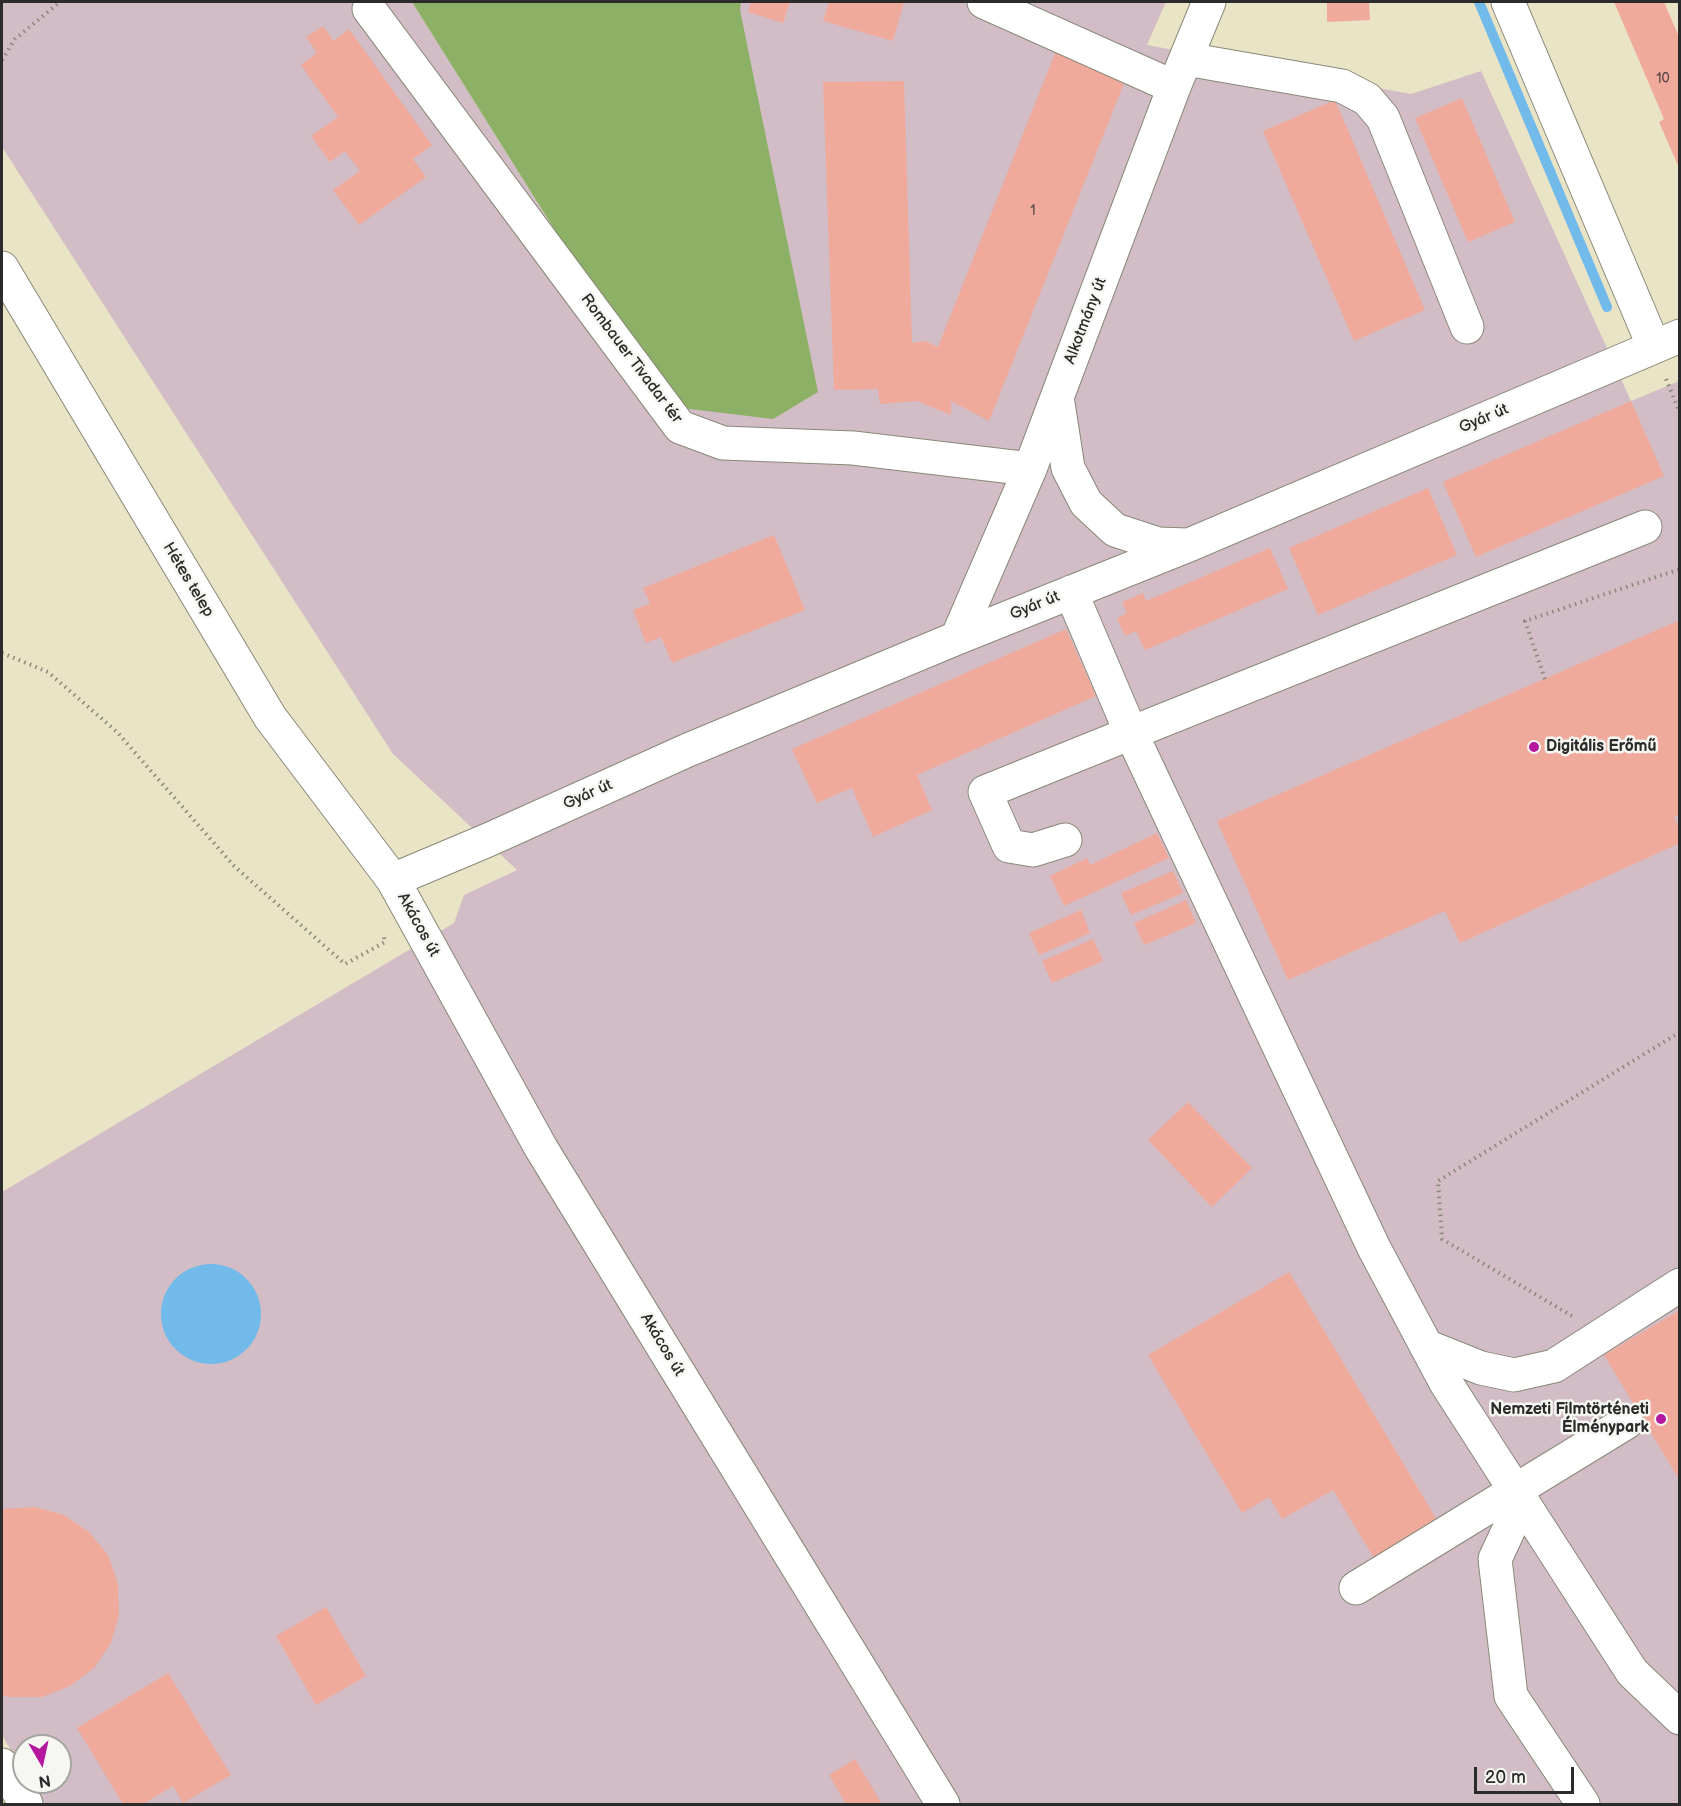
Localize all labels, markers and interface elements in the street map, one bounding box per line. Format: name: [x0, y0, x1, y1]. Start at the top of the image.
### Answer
house number: 10: [1656, 71, 1670, 87]
house number: 1: [1030, 203, 1036, 219]
street label: Alkotmány út: [1061, 275, 1111, 367]
street label: Rombauer Tivadar tér: [576, 290, 686, 428]
street label: Gyár út: [1456, 400, 1512, 438]
street label: Hétes telep: [158, 539, 218, 621]
street label: Gyár út: [1007, 587, 1063, 625]
place label: Digitális Erőmű: [1546, 737, 1656, 757]
marker: Digitális Erőmű: [1527, 740, 1541, 754]
street label: Gyár út: [561, 776, 615, 814]
street label: Akácos út: [393, 890, 443, 960]
street label: Akácos út: [636, 1310, 688, 1380]
place label: Nemzeti Filmtörténeti Élménypark: [1490, 1400, 1649, 1438]
marker: Nemzeti Filmtörténeti Élménypark: [1654, 1412, 1668, 1426]
north arrow: [12, 1734, 72, 1794]
scale bar: [1477, 1755, 1578, 1793]
text: 20 m: [1485, 1767, 1526, 1788]
text: N: [37, 1770, 52, 1791]

